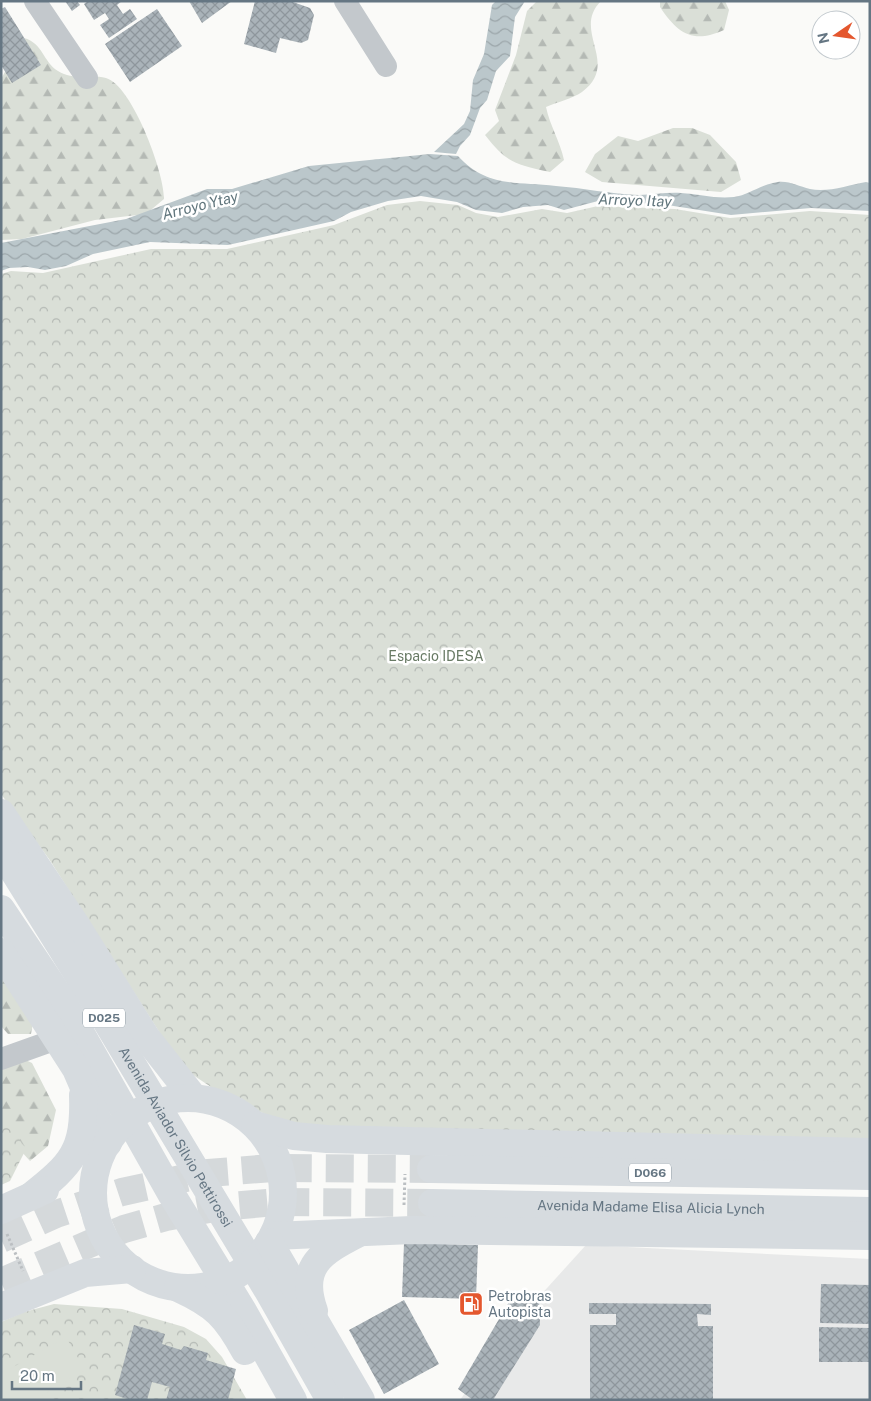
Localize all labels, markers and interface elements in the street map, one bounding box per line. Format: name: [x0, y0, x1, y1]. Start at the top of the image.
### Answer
north arrow: [811, 10, 861, 60]
text: N: [814, 31, 832, 45]
water label: Arroyo Ytay: [160, 187, 240, 223]
water label: Arroyo Itay: [598, 190, 673, 210]
park label: Espacio IDESA: [388, 648, 484, 664]
road number: D025: [83, 1008, 125, 1028]
street label: Avenida Aviador Silvio Pettirossi: [115, 1044, 236, 1230]
road number: D066: [629, 1164, 671, 1182]
street label: Avenida Madame Elisa Alicia Lynch: [537, 1197, 765, 1217]
place label: Petrobras Autopista: [488, 1288, 551, 1320]
fuel station icon: Petrobras Autopista: [458, 1291, 484, 1317]
scale bar: [12, 1358, 81, 1390]
text: 20 m: [20, 1367, 55, 1384]

